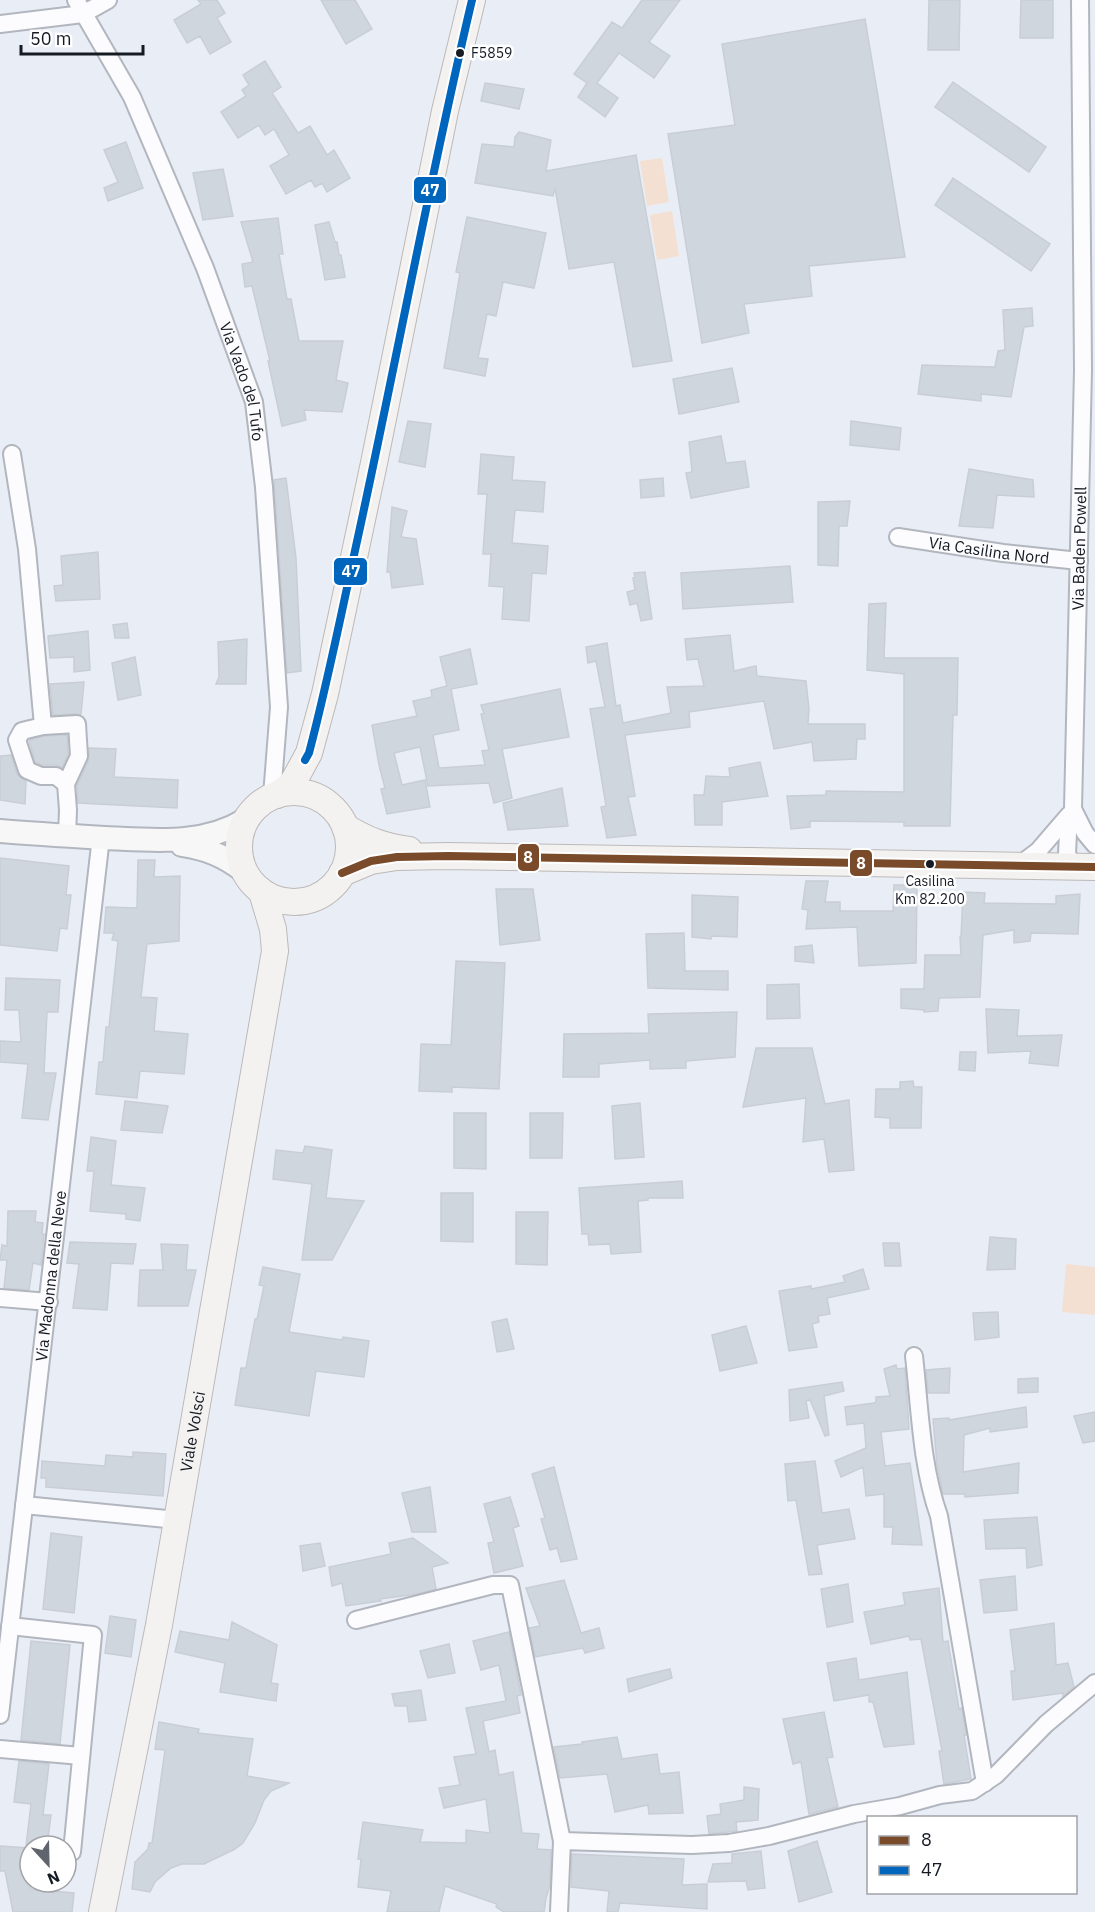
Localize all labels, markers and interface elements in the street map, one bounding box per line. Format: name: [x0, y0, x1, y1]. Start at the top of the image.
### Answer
scale bar: [21, 18, 142, 56]
text: 50 m: [30, 27, 72, 50]
place label: F5859: [471, 44, 512, 62]
marker: F5859: [454, 47, 466, 59]
line badge: 47: [413, 176, 447, 204]
text: 47: [420, 180, 440, 200]
street label: Via Vado del Tufo: [216, 319, 269, 442]
street label: Via Baden Powell: [1068, 486, 1090, 611]
street label: Via Casilina Nord: [927, 532, 1050, 568]
line badge: 47: [333, 557, 368, 586]
text: 47: [341, 561, 361, 581]
line badge: 8: [517, 843, 540, 872]
text: 8: [523, 847, 533, 867]
line badge: 8: [849, 849, 873, 877]
text: 8: [856, 853, 866, 873]
marker: Casilina Km 82.200: [924, 858, 936, 870]
place label: Casilina Km 82.200: [895, 872, 965, 908]
street label: Via Madonna della Neve: [31, 1189, 70, 1362]
street label: Viale Volsci: [176, 1389, 209, 1473]
legend: [867, 1816, 1077, 1894]
text: 8: [921, 1828, 932, 1851]
north arrow: [18, 1834, 78, 1894]
text: 47: [921, 1858, 943, 1881]
text: N: [44, 1866, 63, 1889]

